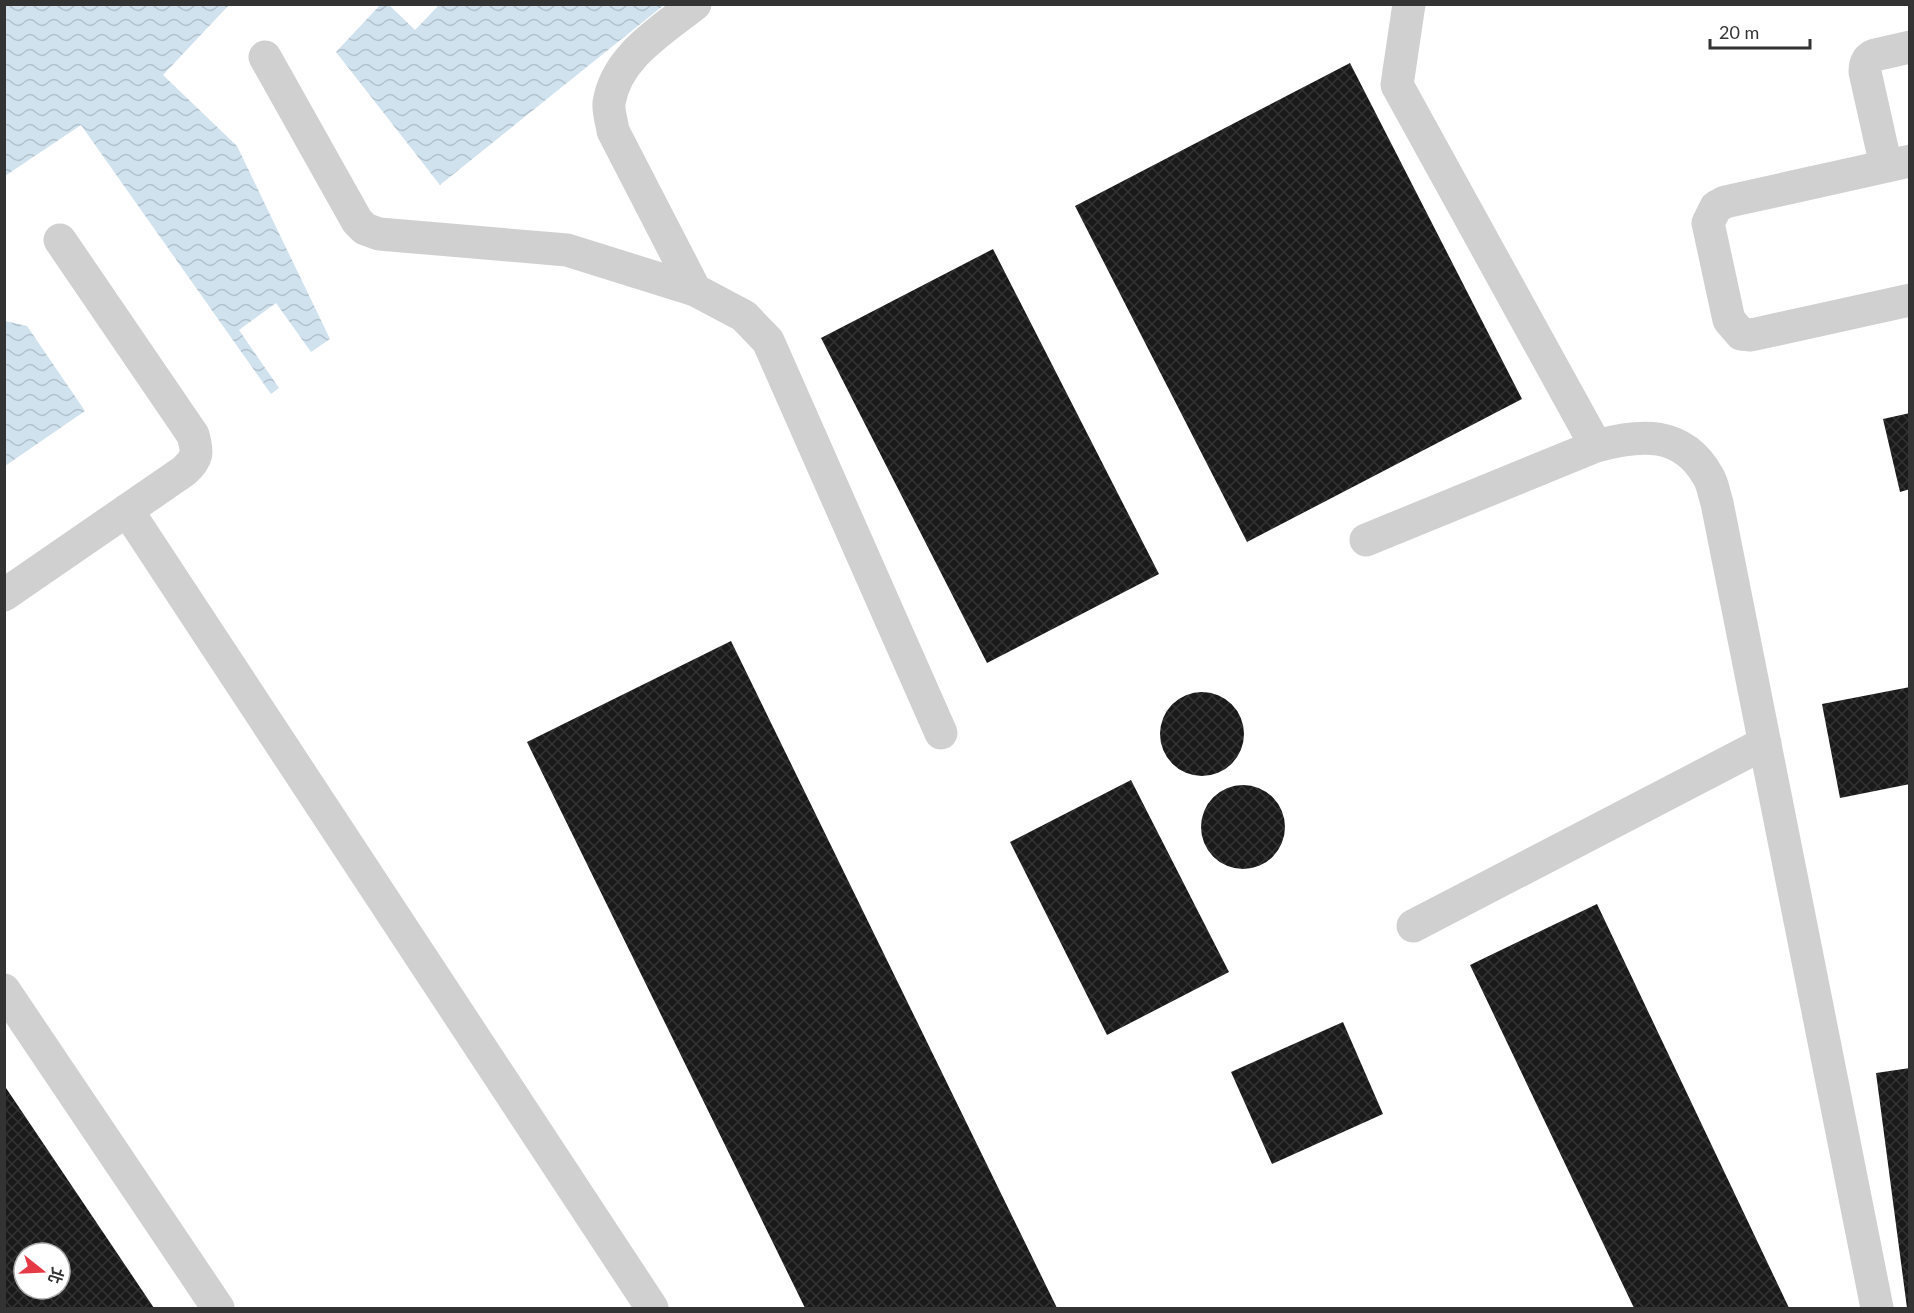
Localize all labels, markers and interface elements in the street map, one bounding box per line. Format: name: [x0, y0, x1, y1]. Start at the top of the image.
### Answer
scale bar: [1710, 12, 1810, 50]
text: 20 m: [1719, 21, 1759, 43]
north arrow: [12, 1241, 72, 1301]
text: 北: [45, 1265, 68, 1286]

